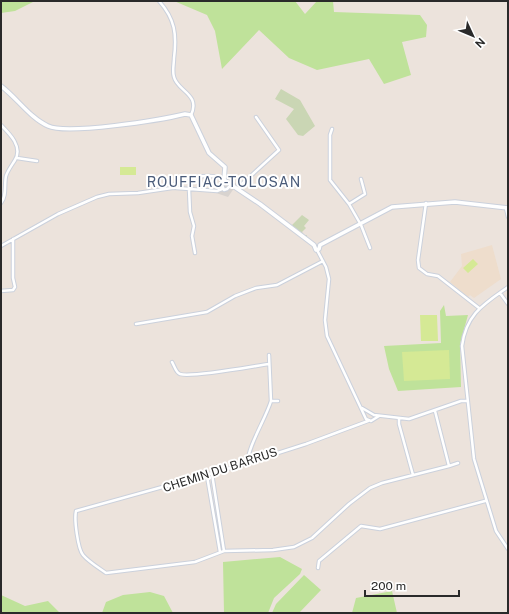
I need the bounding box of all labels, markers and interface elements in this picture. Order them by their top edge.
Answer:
north arrow [453,16,493,56]
text: N [473,36,487,50]
district label: ROUFFIAC-TOLOSAN [147,174,301,190]
street label: CHEMIN DU BARRUS [161,445,279,495]
scale bar [365,572,459,598]
text: 200 m [371,579,406,593]

